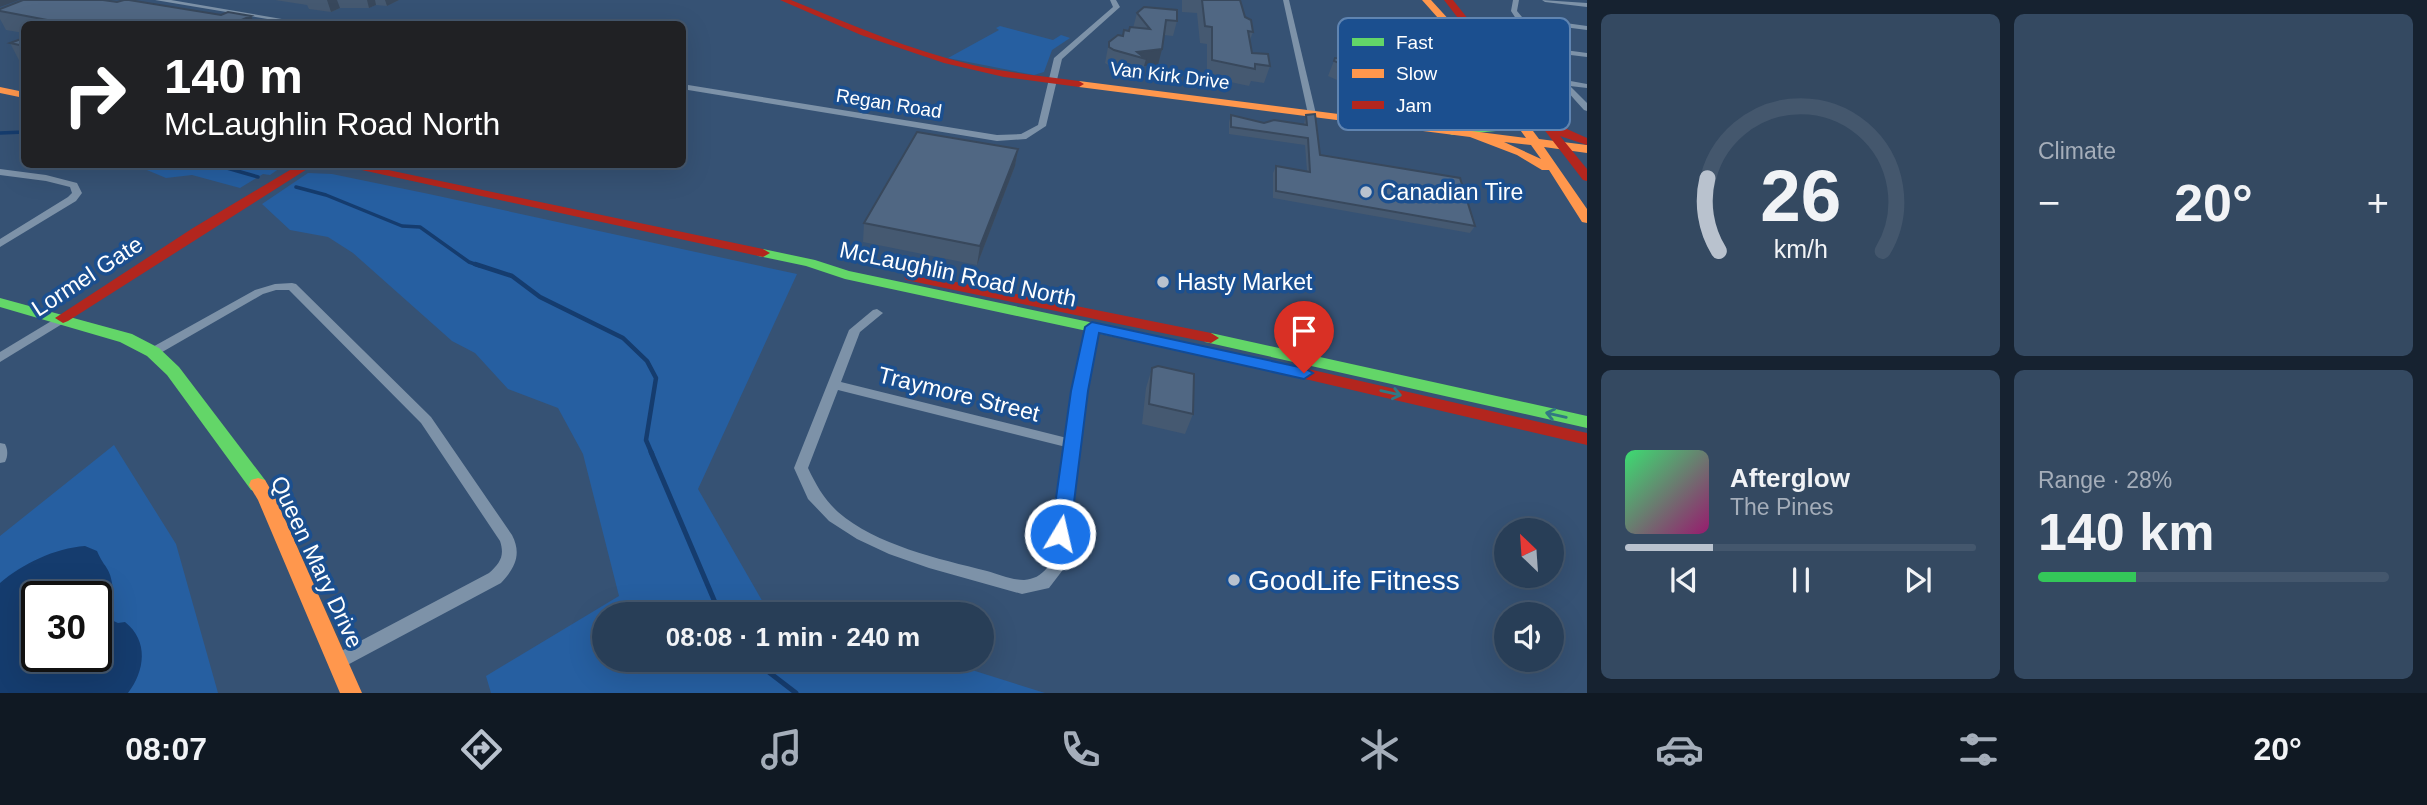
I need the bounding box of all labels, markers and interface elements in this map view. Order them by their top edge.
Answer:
legend [1338,18,1570,130]
text: Fast [1396,32,1434,53]
icon: right [49,49,140,140]
text: 140 m [164,49,303,103]
street label: Van Kirk Drive [1109,58,1231,93]
text: Slow [1396,63,1437,84]
street label: Regan Road [835,85,943,122]
text: Jam [1396,95,1432,116]
text: McLaughlin Road North [164,106,500,142]
text: Climate [2038,138,2116,164]
text: 26 [1760,155,1841,236]
text: 20° [2174,174,2253,232]
place label: Canadian Tire [1380,179,1523,205]
text: − [2038,182,2060,224]
text: + [2367,182,2389,224]
marker: Canadian Tire [1358,184,1374,200]
street label: Lormel Gate [27,231,147,321]
text: km/h [1773,235,1828,263]
street label: McLaughlin Road North [837,236,1079,312]
place label: Hasty Market [1177,269,1313,295]
marker: Hasty Market [1155,274,1171,290]
pin [1274,301,1334,373]
icon: arrive [1285,312,1323,350]
street label: Traymore Street [876,361,1043,427]
one-way arrow [1379,387,1402,401]
one-way arrow [1545,408,1568,422]
text: Afterglow [1730,463,1850,493]
text: Range · 28% [2038,467,2172,493]
street label: Queen Mary Drive [266,472,368,652]
text: The Pines [1730,494,1834,520]
position arrow [1023,497,1097,571]
text: 140 km [2038,503,2214,561]
north arrow [1494,518,1564,588]
map controls [1494,518,1564,672]
icon: previous [1665,561,1703,599]
icon: pause [1782,561,1820,599]
icon: next [1899,561,1937,599]
place label: GoodLife Fitness [1248,565,1460,596]
marker: GoodLife Fitness [1226,572,1242,588]
speed limit sign: 30 [21,581,112,672]
button: sound [1494,602,1564,672]
text: 08:08 · 1 min · 240 m [666,622,920,652]
icon: directions [457,725,506,774]
icon: music [757,725,806,774]
icon: phone [1056,725,1105,774]
icon: climate [1355,725,1404,774]
icon: car [1655,725,1704,774]
icon: filters [1954,725,2003,774]
text: 08:07 [125,731,207,767]
text: 20° [2253,731,2302,767]

